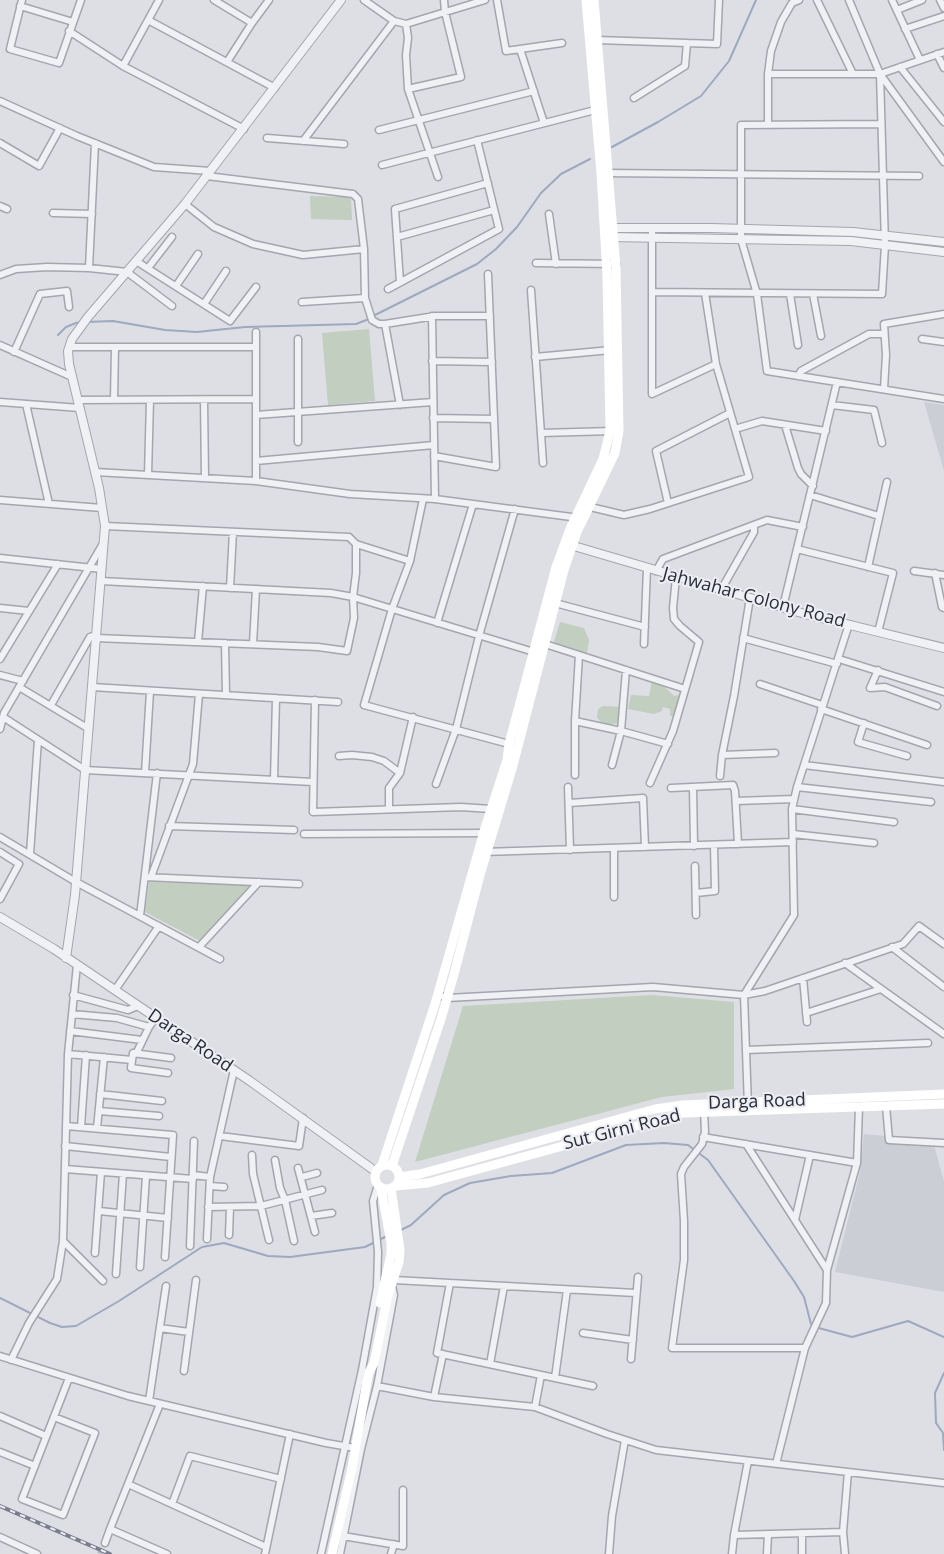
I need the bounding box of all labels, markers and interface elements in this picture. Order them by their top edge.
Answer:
street label: Jahwahar Colony Road [660,563,848,633]
street label: Darga Road [143,1005,237,1077]
street label: Darga Road [708,1089,806,1115]
street label: Sut Girni Road [561,1105,683,1155]

